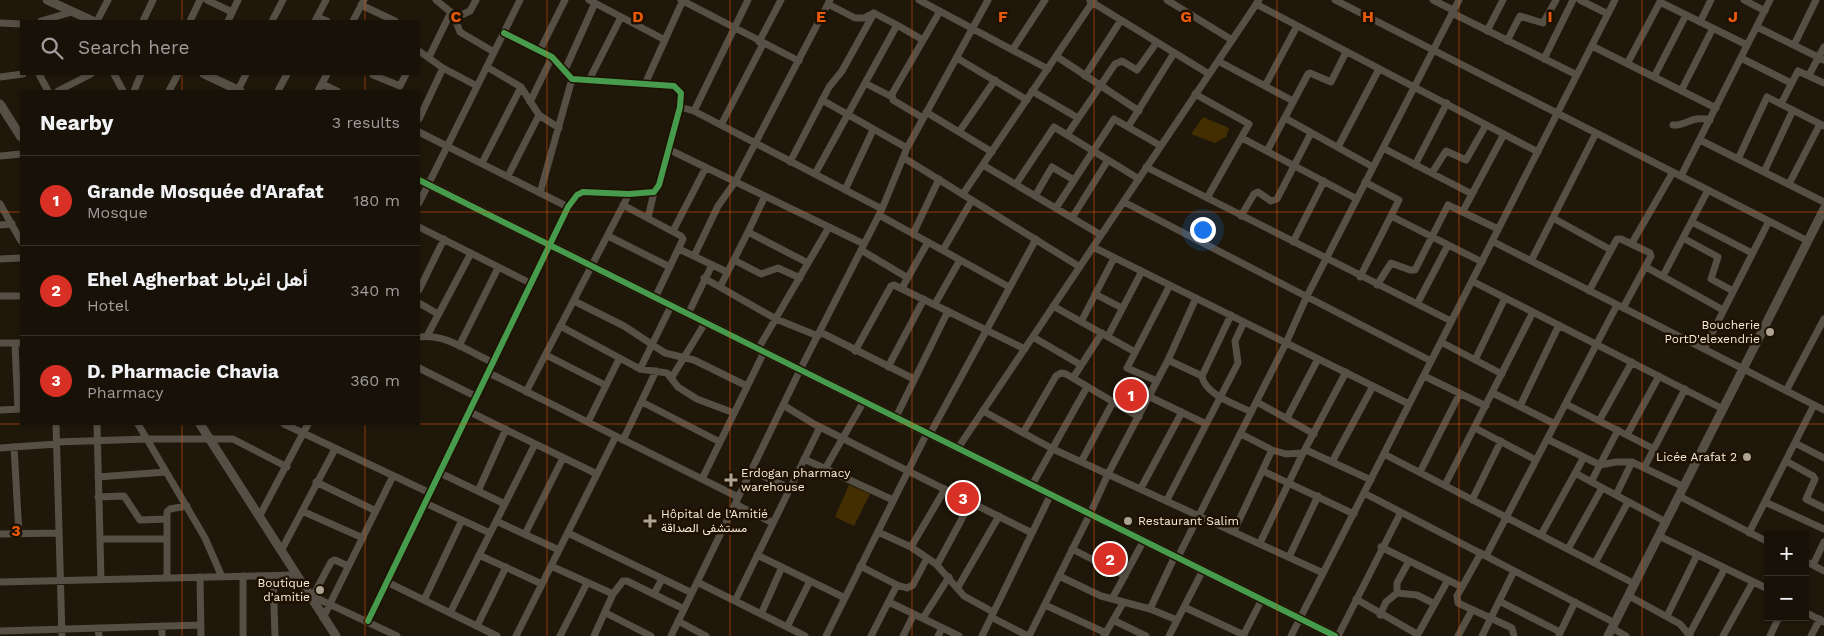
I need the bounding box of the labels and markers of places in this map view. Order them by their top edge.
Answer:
place label: Boucherie PortD'elexendrie [1664,318,1760,346]
marker: Boucherie PortD'elexendrie [1764,326,1776,338]
pin: 1 [1115,376,1147,414]
place label: Licée Arafat 2 [1656,450,1737,464]
marker: Licée Arafat 2 [1741,451,1753,463]
place label: Erdogan pharmacy warehouse [741,466,851,494]
marker: Erdogan pharmacy warehouse [725,474,737,486]
pin: 3 [947,479,979,517]
place label: Hôpital de l'Amitié مستشفى الصداقة [661,507,768,536]
marker: Hôpital de l'Amitié مستشفى الصداقة [643,514,657,528]
place label: Restaurant Salim [1138,514,1239,528]
marker: Restaurant Salim [1122,515,1134,527]
pin: 2 [1094,540,1126,578]
place label: Boutique d'amitie [257,576,310,604]
marker: Boutique d'amitie [314,584,326,596]

